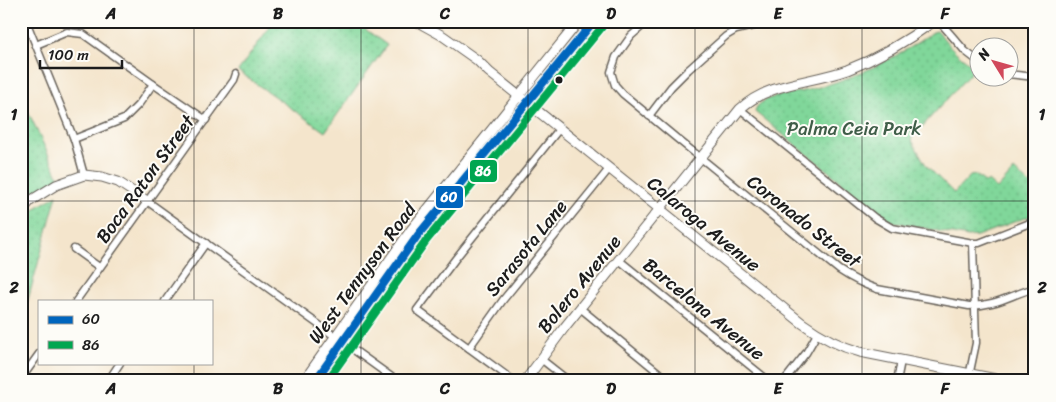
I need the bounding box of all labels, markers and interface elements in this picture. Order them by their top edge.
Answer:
text: A [105,0,116,28]
text: B [273,0,284,28]
text: C [439,0,451,28]
text: D [606,0,616,28]
text: E [774,0,784,28]
text: F [940,0,951,28]
scale bar [40,38,122,70]
north arrow [968,38,1018,88]
text: 100 m [48,42,89,68]
text: N [971,43,997,67]
unlabelled marker [554,75,564,85]
text: 1 [11,100,18,129]
text: 1 [1039,100,1046,129]
street label: Boca Raton Street [87,106,204,250]
park label: Palma Ceia Park [787,112,921,145]
line badge: 86 [469,159,498,183]
text: 86 [474,159,491,184]
street label: Coronado Street [739,166,870,277]
street label: Calaroga Avenue [640,167,769,281]
line badge: 60 [435,185,464,209]
text: 60 [440,185,458,210]
street label: Sarasota Lane [476,192,576,304]
street label: West Tennyson Road [299,195,425,351]
street label: Bolero Avenue [529,227,629,341]
street label: Barcelona Avenue [636,249,773,369]
text: 2 [8,273,19,302]
text: 2 [1036,273,1047,302]
legend [38,300,212,364]
text: 60 [82,306,100,332]
text: 86 [82,332,100,358]
text: A [105,374,116,402]
text: B [273,374,284,402]
text: C [439,374,451,402]
text: D [606,374,616,402]
text: E [774,374,784,402]
text: F [940,374,951,402]

